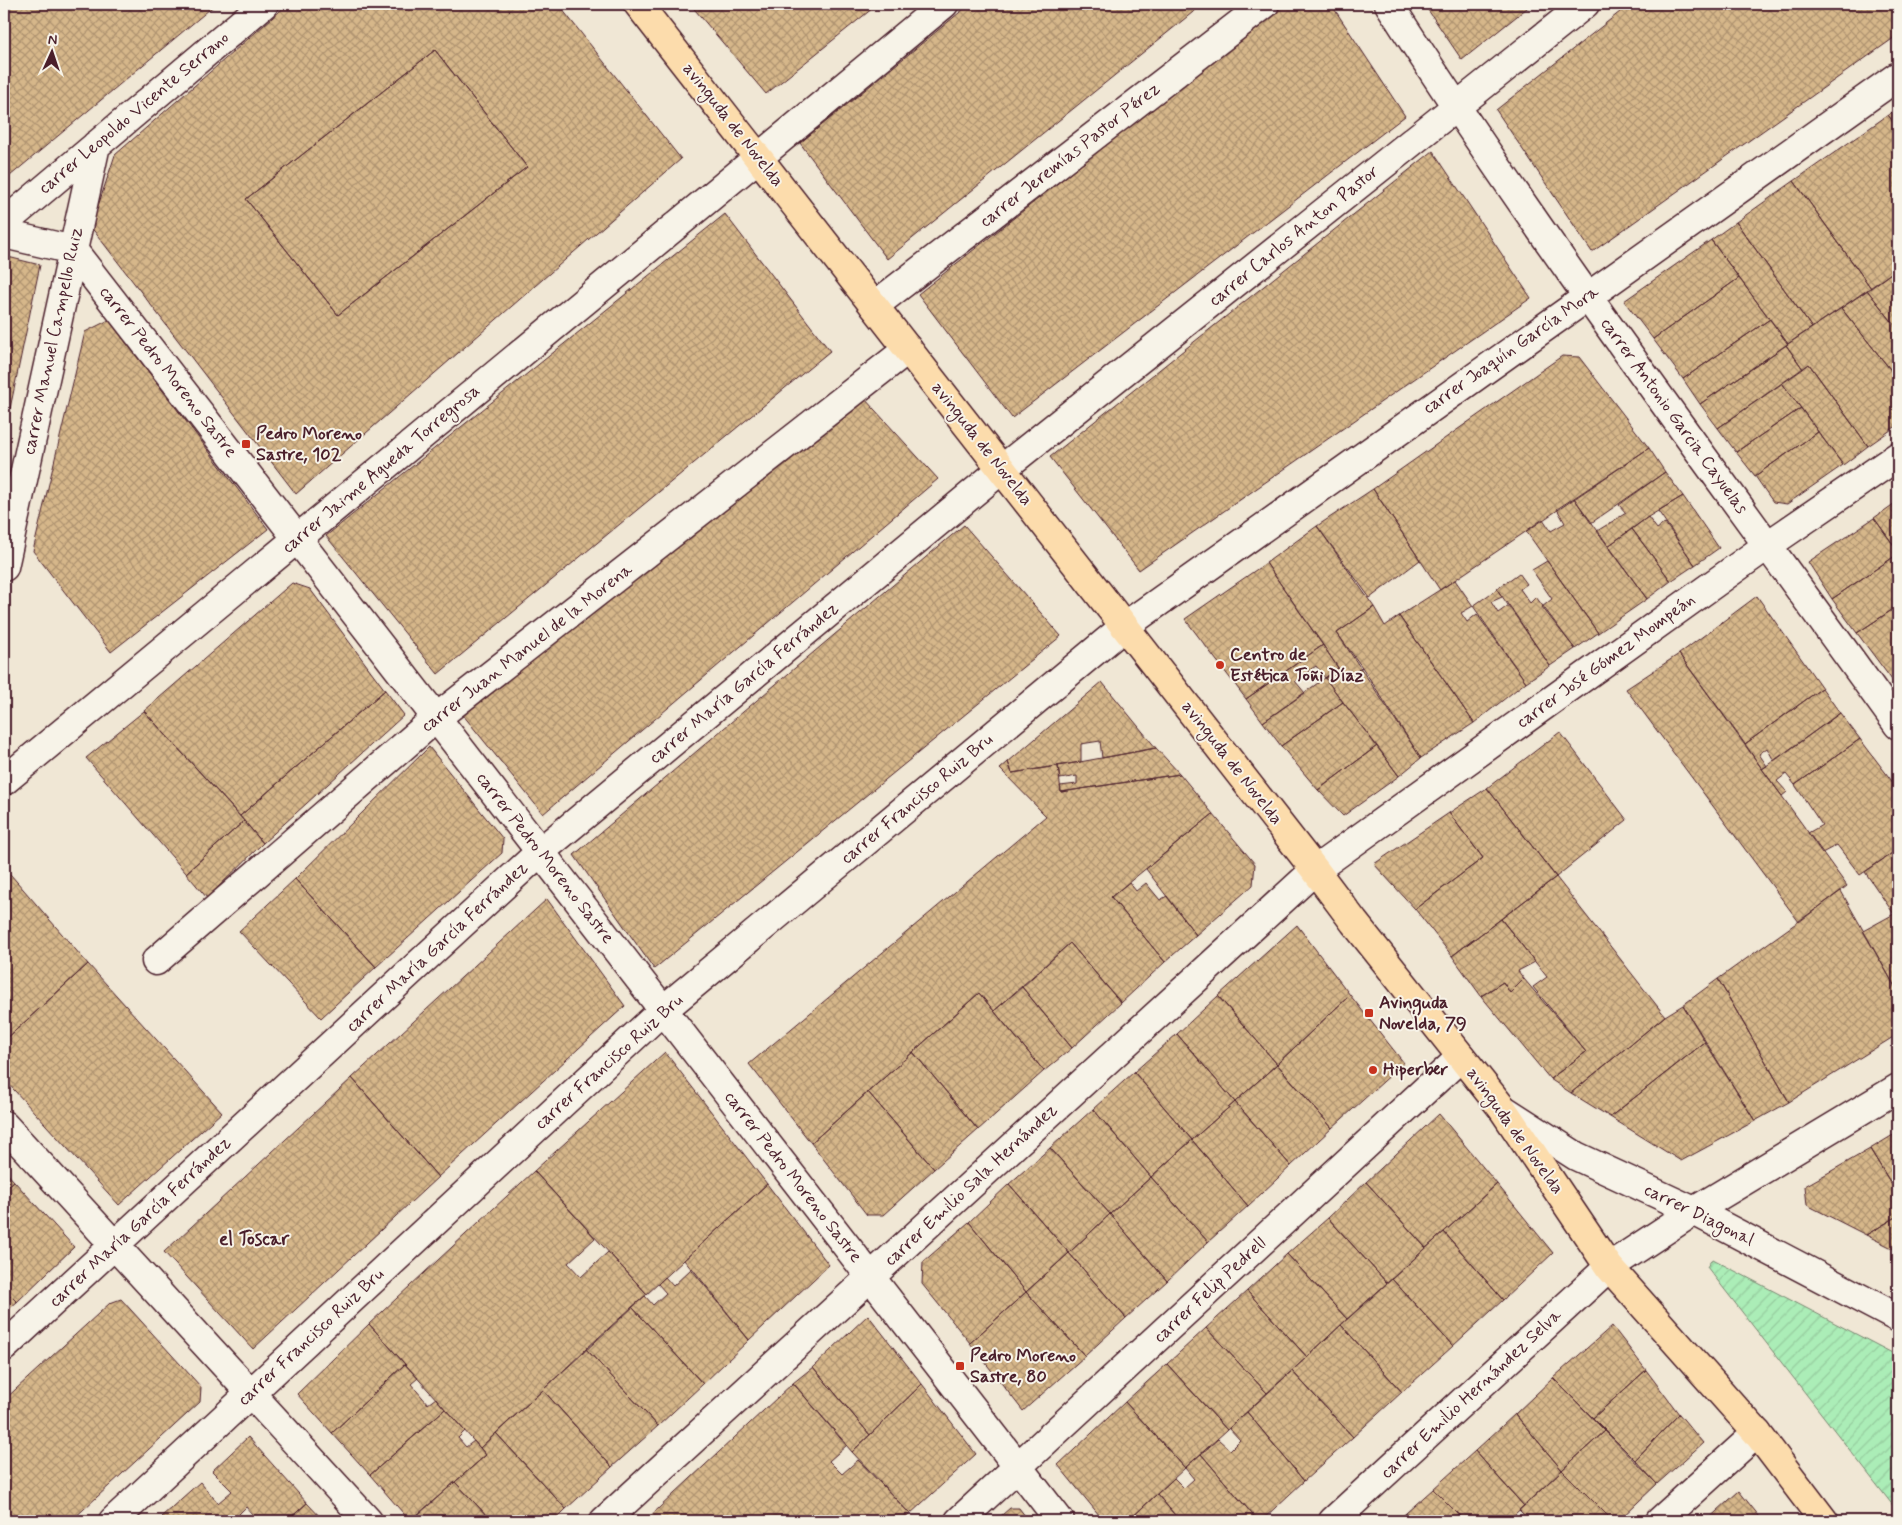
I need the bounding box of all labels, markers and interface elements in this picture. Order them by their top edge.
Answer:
street label: carrer Leopoldo Vicente Serrano [34,26,234,200]
north arrow [28,28,78,78]
text: N [47,31,58,49]
street label: avinguda de Novelda [676,58,789,193]
street label: carrer Jeremías Pastor Pérez [975,77,1166,233]
street label: carrer Carlos Anton Pastor [1204,160,1384,312]
street label: carrer Manuel Campello Ruiz [17,225,89,457]
street label: carrer Joaquín García Mora [1418,280,1604,420]
street label: carrer Pedro Moreno Sastre [93,281,243,463]
street label: carrer Antonio Garcia Cayuelas [1595,313,1753,519]
street label: avinguda de Novelda [925,377,1038,512]
street label: carrer Jaime Agueda Torregrosa [277,379,486,560]
place label: Pedro Moreno Sastre, 102 [256,422,362,467]
marker: Pedro Moreno Sastre, 102 [240,438,252,450]
street label: carrer Juan Manuel de la Morena [416,558,638,738]
street label: carrer José Gómez Mompeán [1512,588,1700,734]
street label: carrer María García Ferrández [644,596,844,770]
place label: Centro de Estética Toñi Díaz [1230,643,1364,688]
marker: Centro de Estética Toñi Díaz [1214,659,1226,671]
street label: avinguda de Novelda [1175,696,1288,831]
street label: carrer Francisco Ruiz Bru [836,728,998,870]
street label: carrer Pedro Moreno Sastre [470,767,620,949]
street label: carrer María García Ferrández [341,856,533,1038]
street label: carrer Francisco Ruiz Bru [530,989,688,1135]
place label: Avinguda Novelda, 79 [1379,991,1467,1036]
marker: Avinguda Novelda, 79 [1363,1007,1375,1019]
place label: Hiperber [1383,1058,1449,1082]
street label: avinguda de Novelda [1460,1063,1569,1200]
marker: Hiperber [1367,1064,1379,1076]
street label: carrer Pedro Moreno Sastre [718,1086,868,1268]
street label: carrer Emilio Sala Hernández [879,1098,1063,1272]
street label: carrer María García Ferrández [44,1131,236,1313]
street label: carrer Diagonal [1640,1178,1758,1253]
district label: el Toscar [219,1227,290,1252]
street label: carrer Felip Pedrell [1148,1231,1272,1349]
street label: carrer Francisco Ruiz Bru [233,1263,389,1411]
street label: carrer Emilio Hernández Selva [1375,1304,1567,1484]
place label: Pedro Moreno Sastre, 80 [970,1344,1076,1389]
marker: Pedro Moreno Sastre, 80 [954,1360,966,1372]

